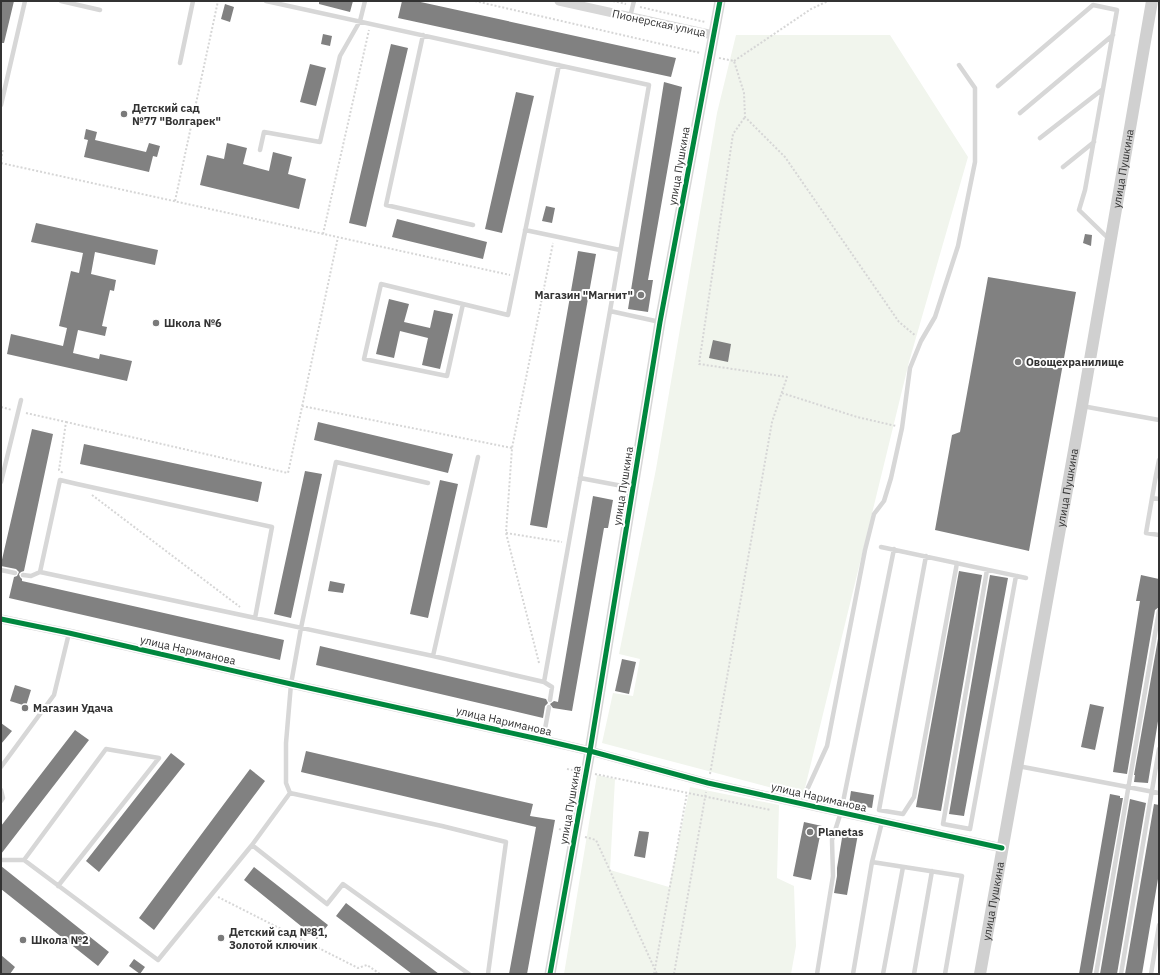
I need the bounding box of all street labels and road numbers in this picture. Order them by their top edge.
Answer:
street label: Пионерская улица [611,6,707,40]
street label: улица Пушкина [665,125,693,207]
street label: улица Пушкина [1109,128,1137,209]
street label: улица Пушкина [610,445,636,527]
street label: улица Пушкина [1053,447,1081,528]
street label: улица Нариманова [139,632,237,668]
street label: улица Нариманова [455,703,553,739]
street label: улица Пушкина [556,764,584,846]
street label: улица Нариманова [770,779,868,815]
street label: улица Пушкина [979,860,1007,942]

